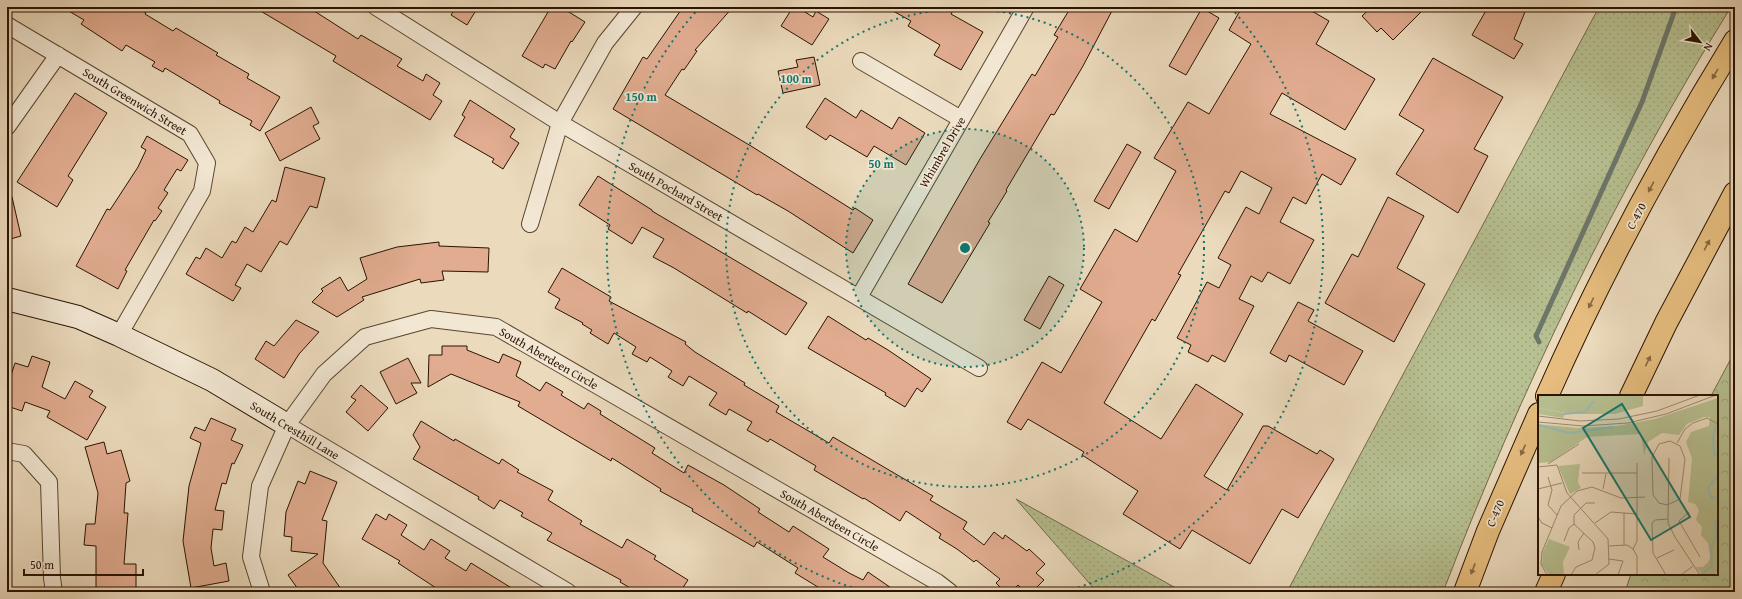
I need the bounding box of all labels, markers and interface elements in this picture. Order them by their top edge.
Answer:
north arrow [1680,22,1720,62]
text: N [1699,40,1717,55]
street label: South Greenwich Street [80,63,191,139]
one-way arrow [1711,68,1718,80]
text: 100 m [780,70,813,87]
text: 150 m [625,88,658,105]
street label: Whimbrel Drive [915,113,969,191]
text: 50 m [868,155,894,172]
street label: South Pochard Street [626,157,727,225]
one-way arrow [1648,182,1654,193]
street label: C-470 [1622,199,1650,232]
one-way arrow [1703,239,1710,251]
centre of rings [958,241,972,255]
one-way arrow [1588,297,1594,308]
street label: South Aberdeen Circle [496,323,602,394]
one-way arrow [1644,355,1651,367]
inset map [1538,395,1718,575]
street label: South Cresthill Lane [247,397,343,464]
one-way arrow [1520,444,1526,455]
street label: South Aberdeen Circle [777,485,883,556]
street label: C-470 [1482,497,1508,529]
scale bar [24,551,143,577]
text: 50 m [30,556,54,573]
one-way arrow [1470,564,1476,576]

